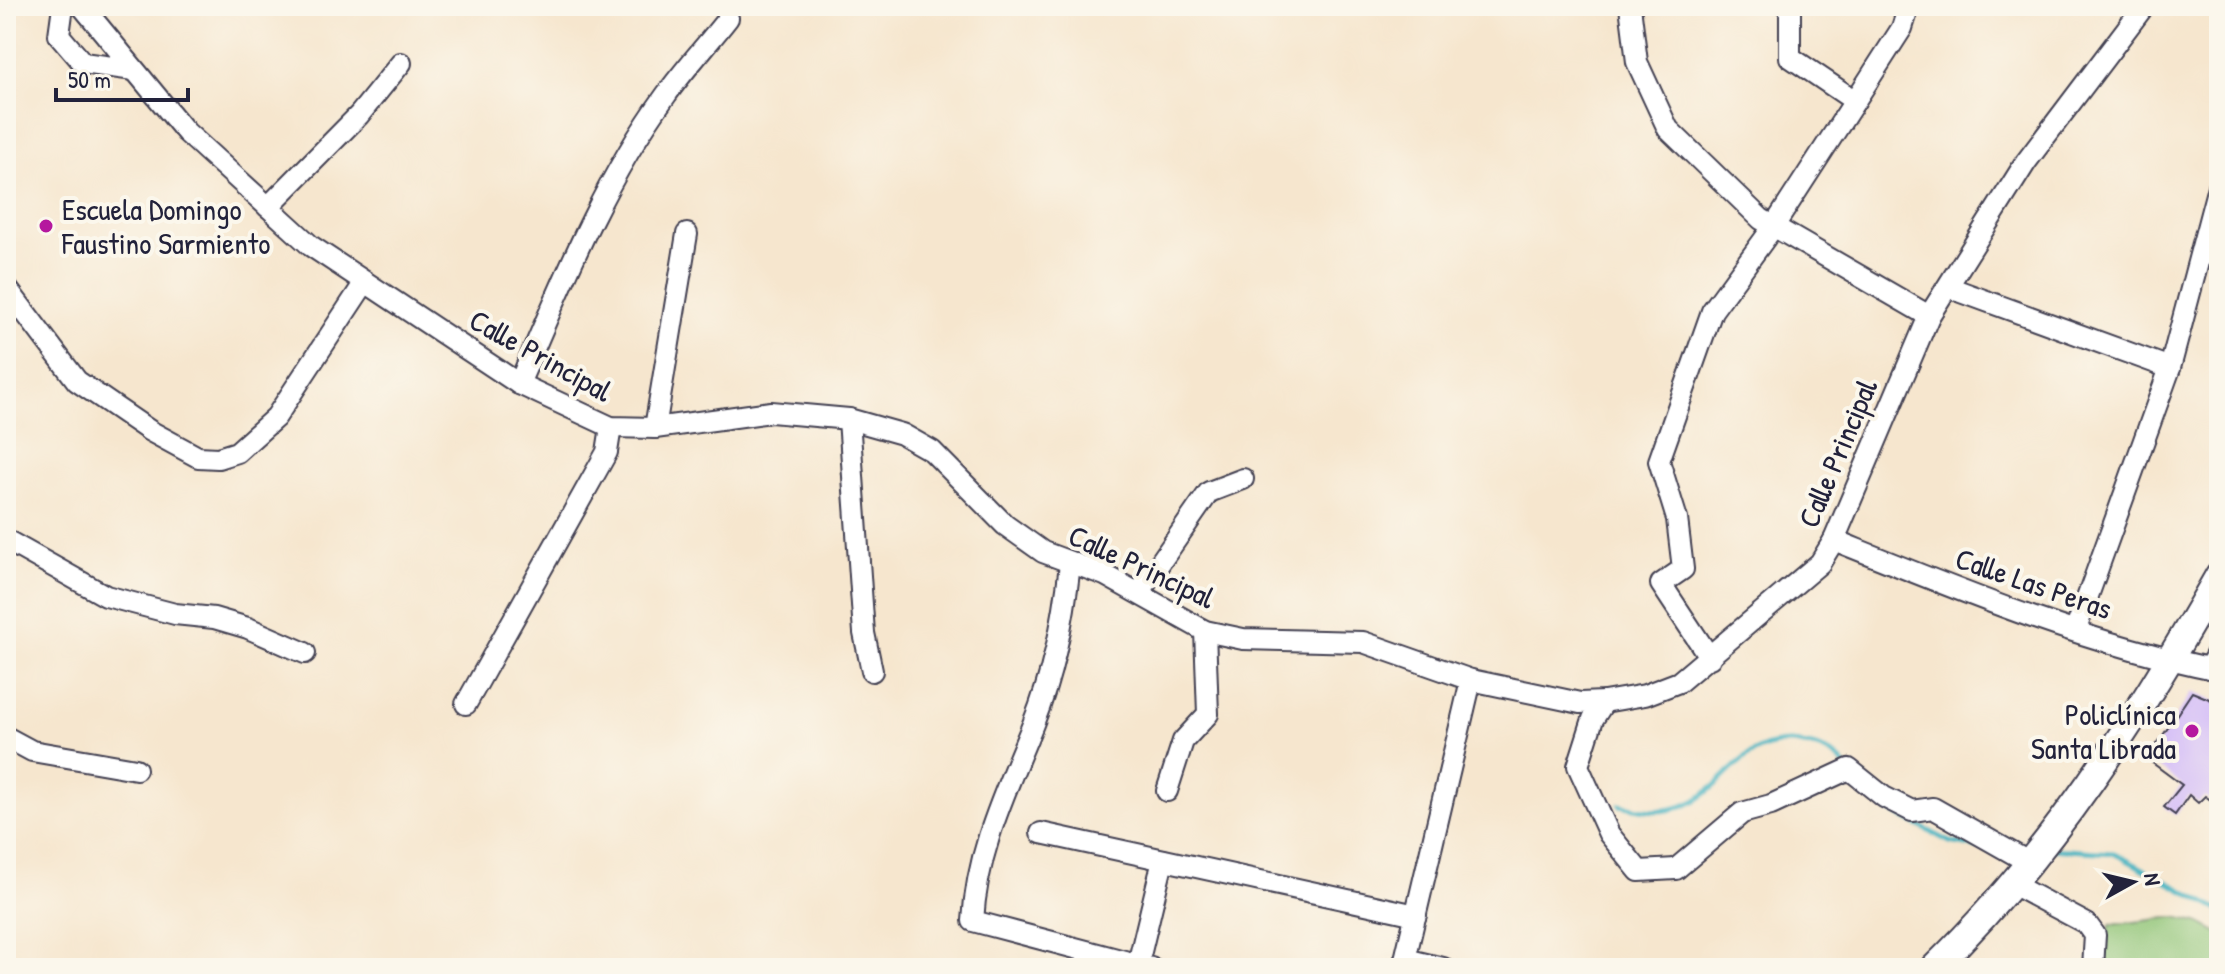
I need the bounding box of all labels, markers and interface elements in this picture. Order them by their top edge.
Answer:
scale bar [56,52,188,102]
text: 50 m [68,63,111,95]
place label: Escuela Domingo Faustino Sarmiento [61,189,270,263]
marker: Escuela Domingo Faustino Sarmiento [37,217,55,235]
street label: Calle Principal [463,299,619,411]
street label: Calle Principal [1788,373,1886,533]
street label: Calle Principal [1062,515,1222,617]
street label: Calle Las Peras [1951,538,2117,628]
place label: Policlínica Santa Librada [2031,694,2176,768]
marker: Policlínica Santa Librada [2183,722,2201,740]
north arrow [2093,842,2173,922]
text: N [2137,871,2169,887]

